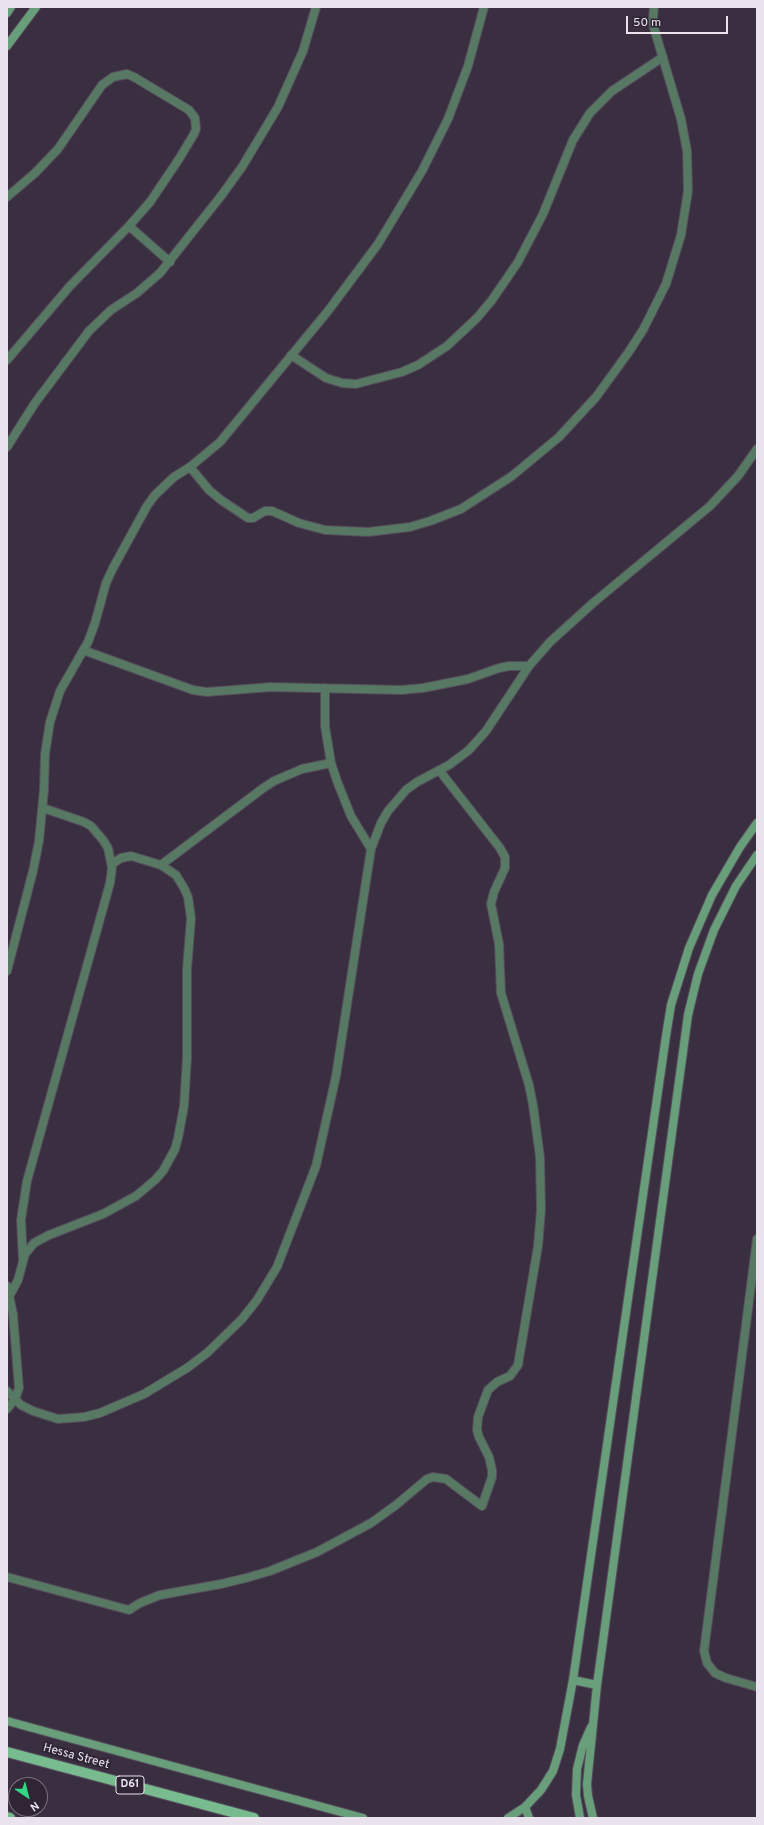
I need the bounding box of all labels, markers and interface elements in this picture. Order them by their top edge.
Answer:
scale bar [628,8,730,34]
text: 50 m [633,15,661,31]
street label: Hessa Street [41,1741,111,1773]
road number: D61 [116,1776,144,1794]
north arrow [8,1777,48,1817]
text: N [27,1798,42,1814]

